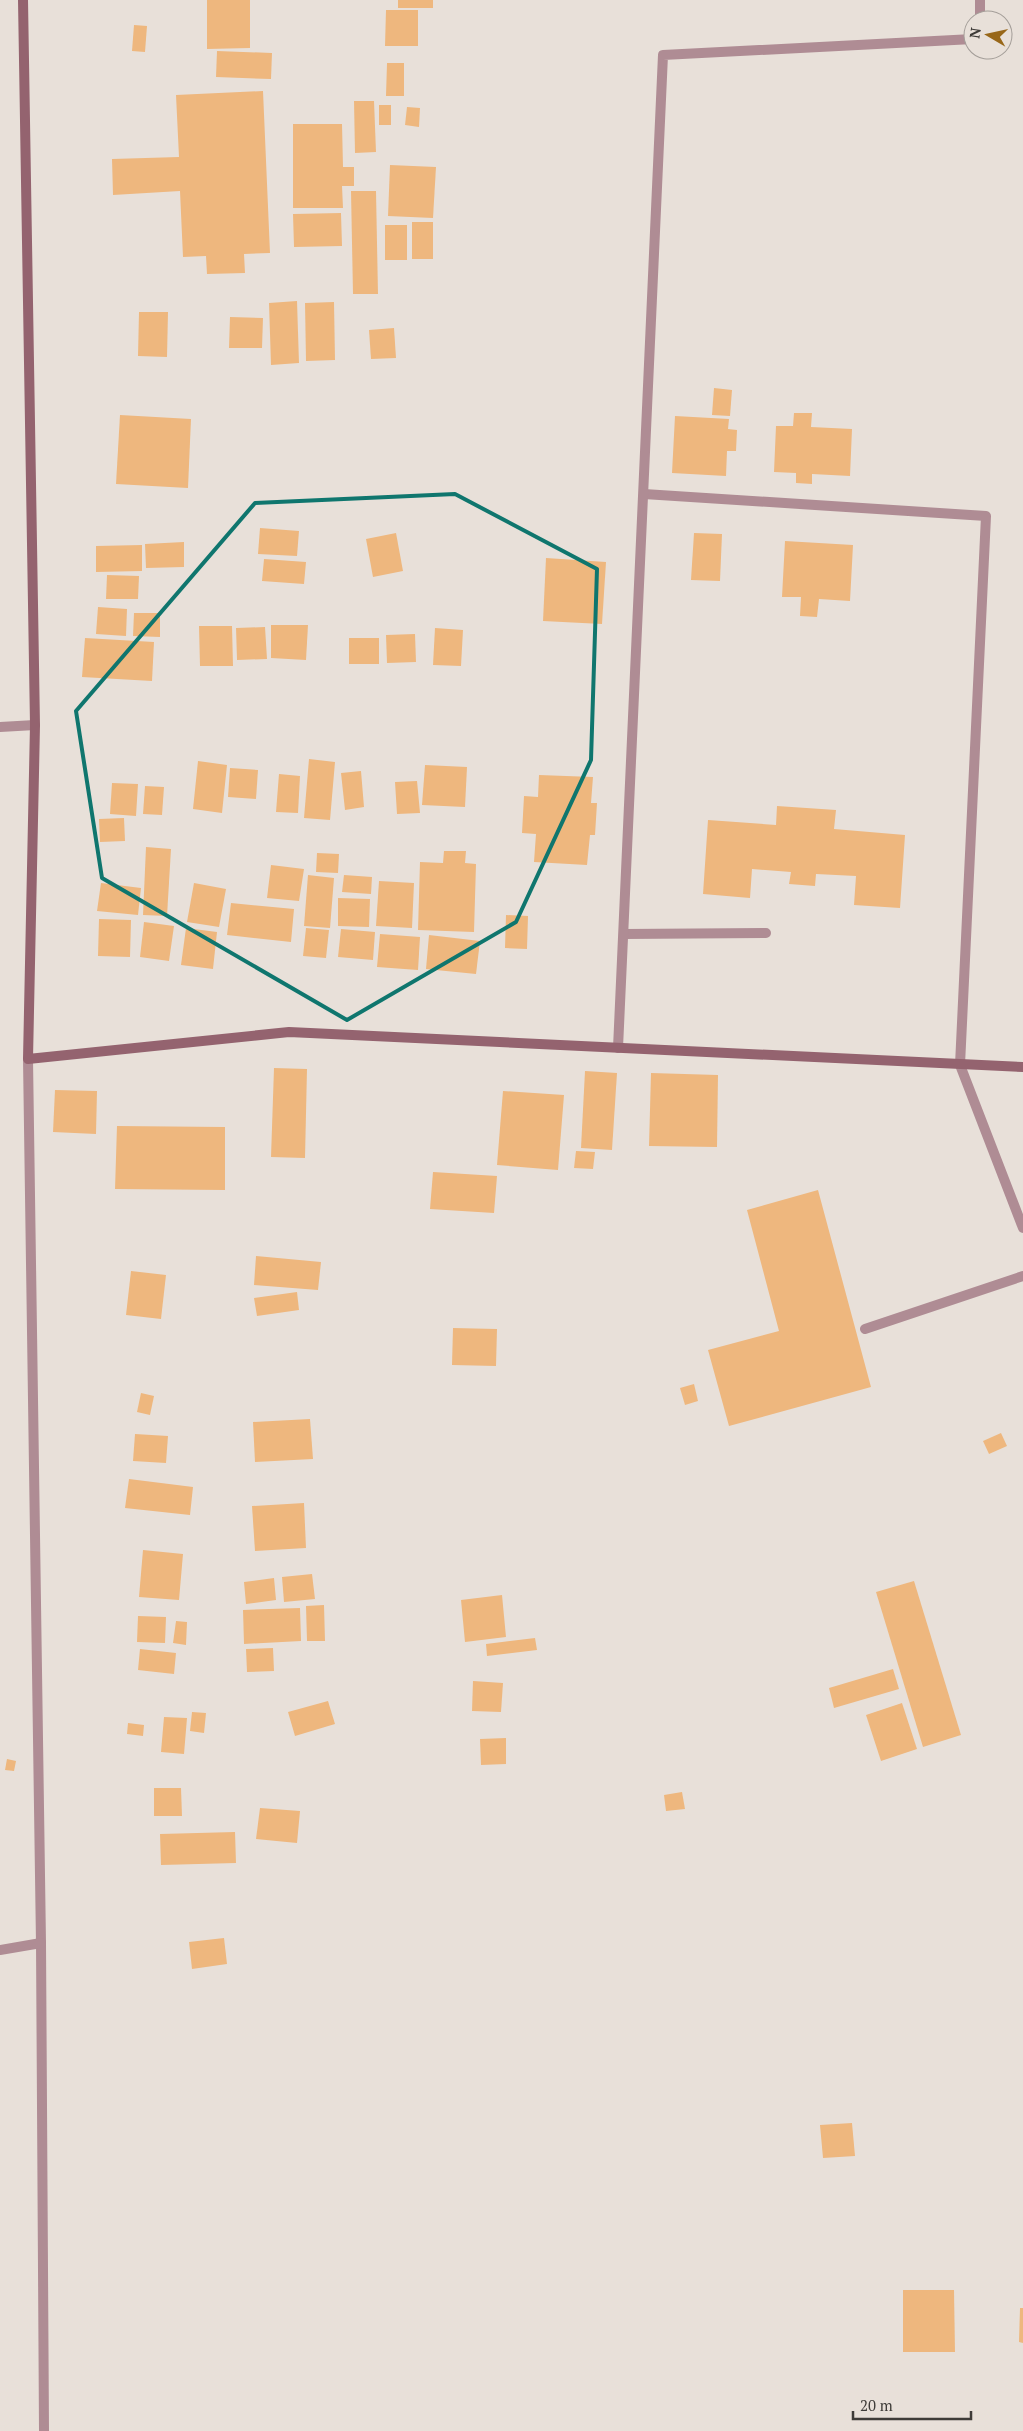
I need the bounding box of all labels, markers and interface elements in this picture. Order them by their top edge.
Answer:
north arrow [963,10,1013,60]
text: N [964,26,985,40]
scale bar [853,2388,970,2420]
text: 20 m [860,2395,893,2415]

